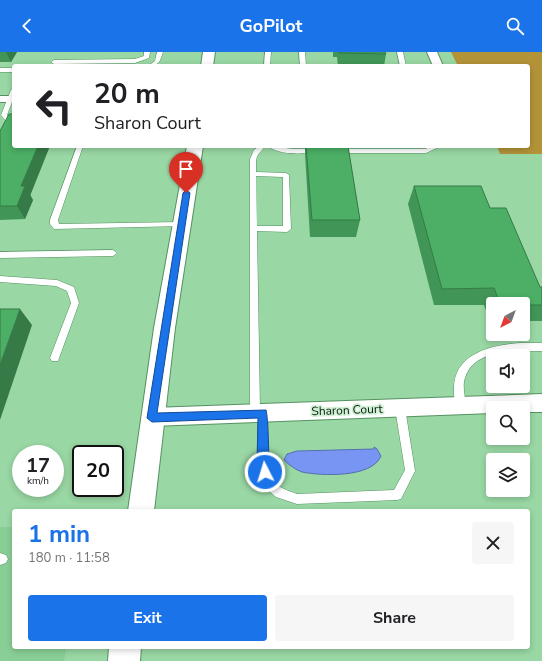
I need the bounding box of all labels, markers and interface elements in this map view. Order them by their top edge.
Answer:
text: GoPilot [240,14,302,38]
icon: back [16,15,38,37]
icon: search [504,15,526,37]
text: 20 m [94,75,160,113]
icon: left [28,80,80,132]
text: Sharon Court [94,111,201,135]
pin [169,152,203,193]
icon: arrive [175,158,197,180]
north arrow [486,297,530,341]
map controls [486,297,530,497]
button: sound [486,349,530,393]
street label: Sharon Court [311,401,384,419]
button: search [486,401,530,445]
speed limit sign: 20 [72,445,124,497]
position arrow [244,451,286,493]
text: 17 [26,452,50,479]
button: layers [486,453,530,497]
text: km/h [27,474,49,488]
text: 1 min [28,518,90,550]
button: close [472,522,514,564]
text: 180 m · 11:58 [28,549,110,567]
button: Exit [28,595,267,641]
button: Share [275,595,514,641]

